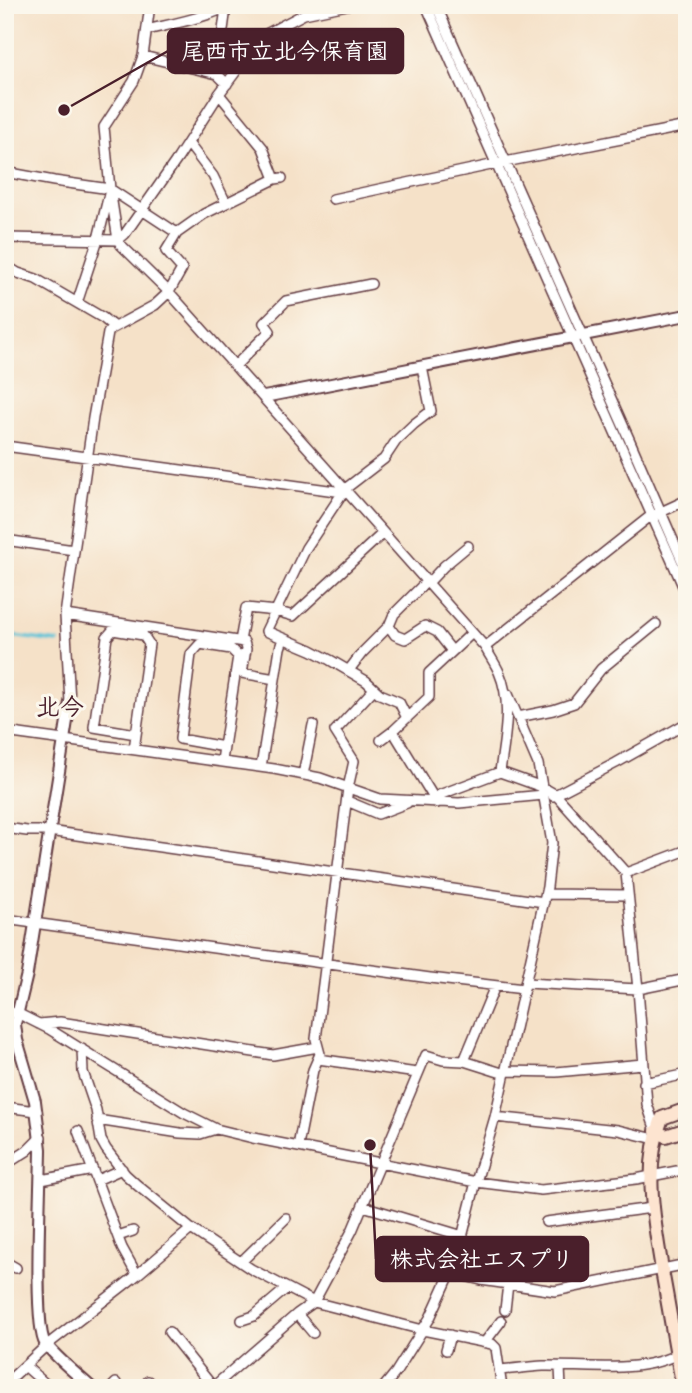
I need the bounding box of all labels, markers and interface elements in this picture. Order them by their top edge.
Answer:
callout: 尾西市立北今保育園 [168,29,403,73]
text: 尾西市立北今保育園 [182,40,389,68]
district label: 北今 [36,694,84,725]
callout: 株式会社エスプリ [376,1237,588,1281]
text: 株式会社エスプリ [390,1247,574,1276]

